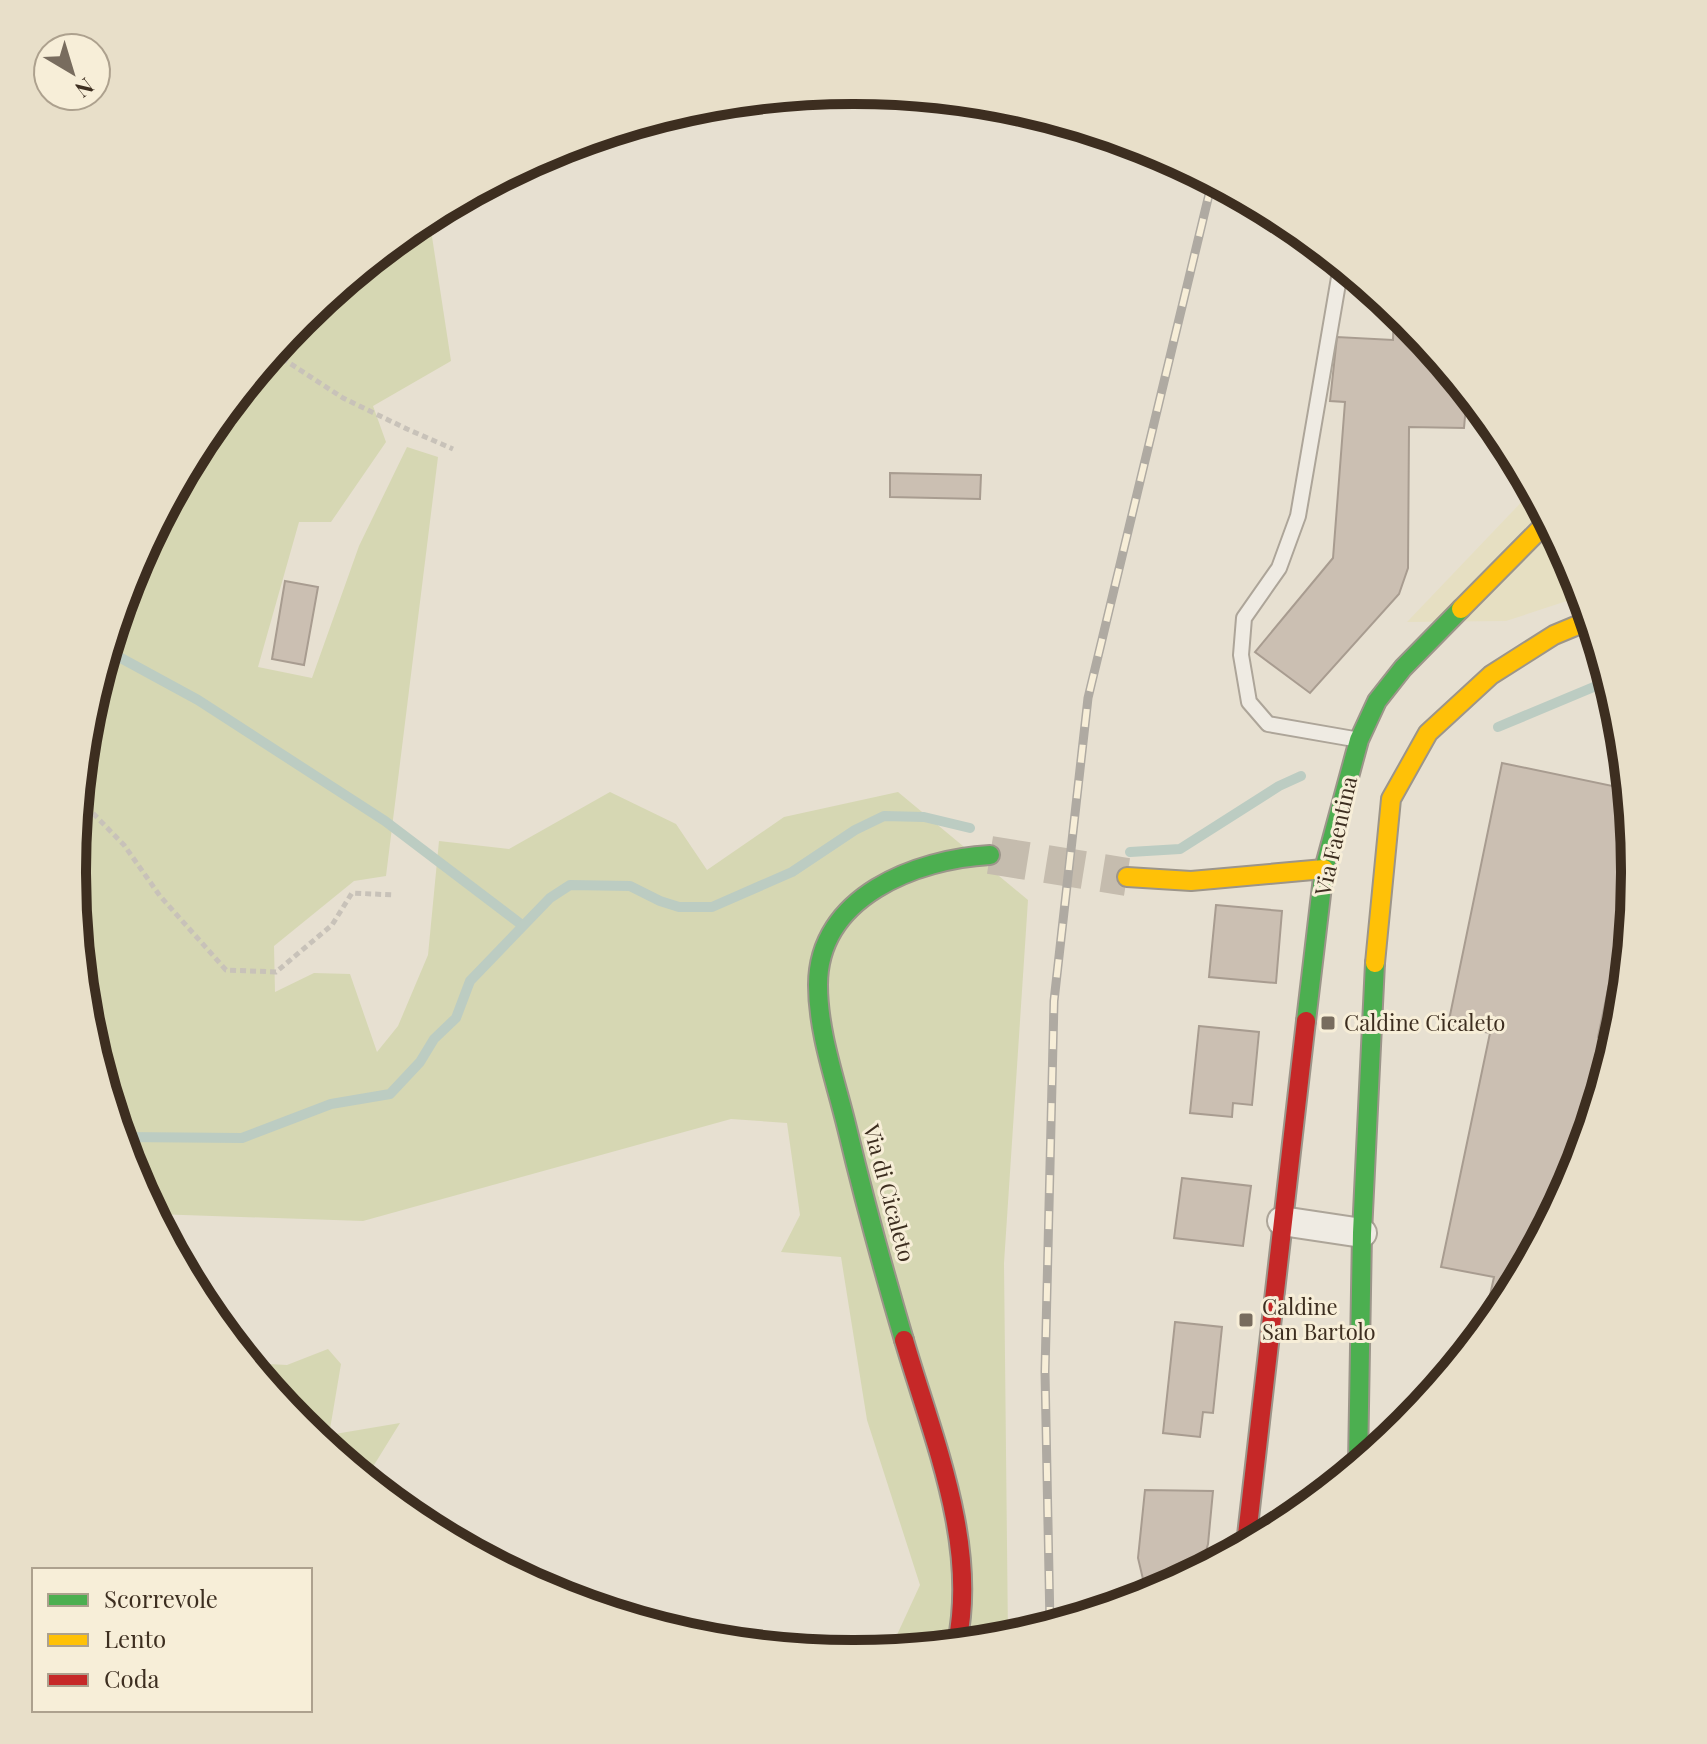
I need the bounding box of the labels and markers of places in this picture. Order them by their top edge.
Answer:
place label: Caldine Cicaleto [1344,1007,1505,1037]
marker: Caldine Cicaleto [1319,1014,1337,1032]
place label: Caldine San Bartolo [1262,1291,1376,1346]
marker: Caldine San Bartolo [1237,1311,1255,1329]

